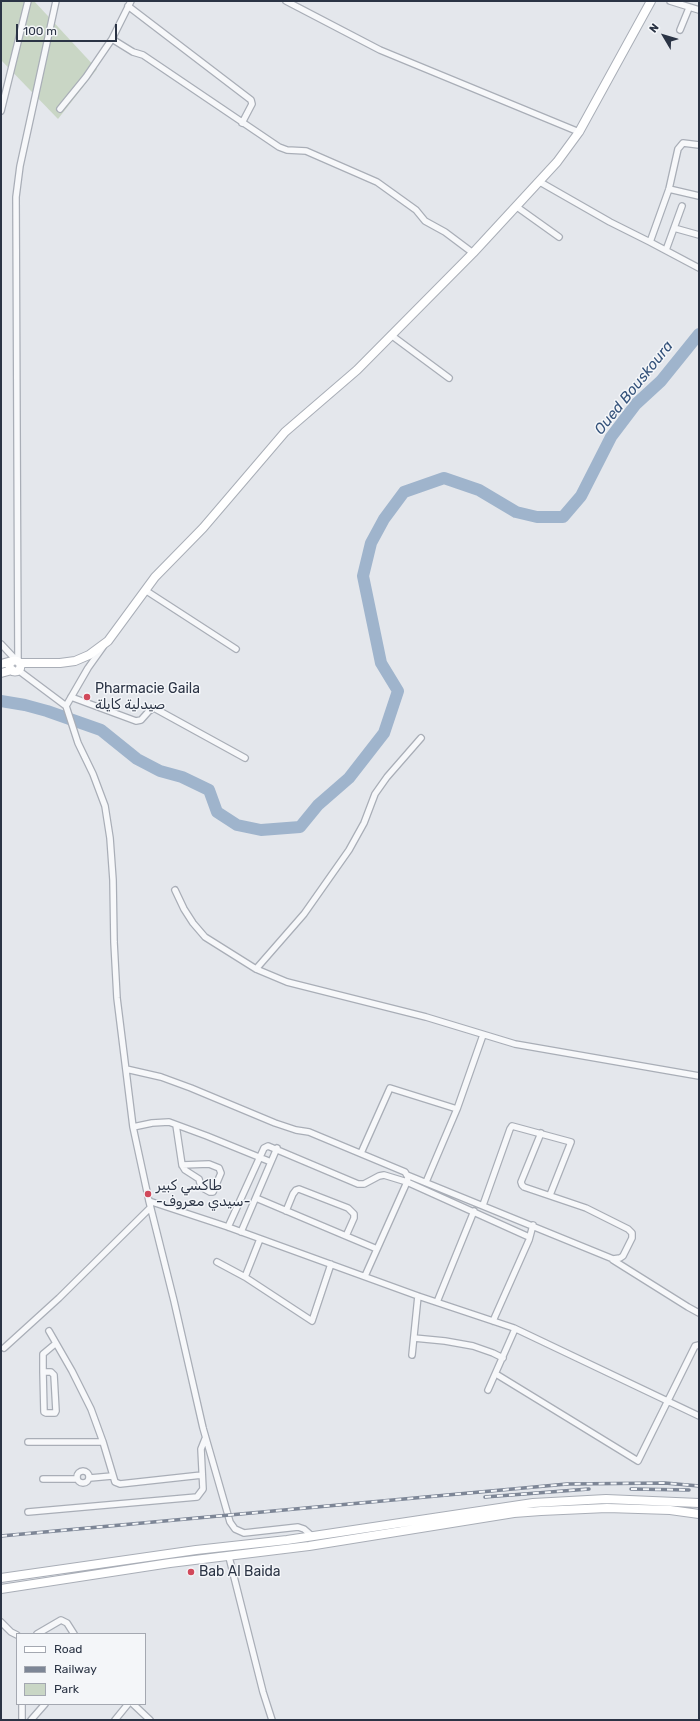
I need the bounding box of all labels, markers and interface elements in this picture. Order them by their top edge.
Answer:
scale bar [18,16,119,42]
north arrow [644,16,684,56]
text: N [647,21,662,35]
text: 100 m [23,24,57,38]
water label: Oued Bouskoura [591,338,677,438]
place label: Pharmacie Gaila صيدلية كايلة [95,681,200,714]
marker: Pharmacie Gaila صيدلية كايلة [82,692,92,702]
place label: طاكسي كبير -سيدي معروف- [156,1178,250,1210]
marker: طاكسي كبير -سيدي معروف- [143,1189,153,1199]
place label: Bab Al Baida [199,1564,281,1580]
marker: Bab Al Baida [186,1567,196,1577]
legend [16,1633,146,1705]
text: Road [54,1642,82,1656]
text: Railway [54,1662,97,1676]
text: Park [54,1682,79,1696]

